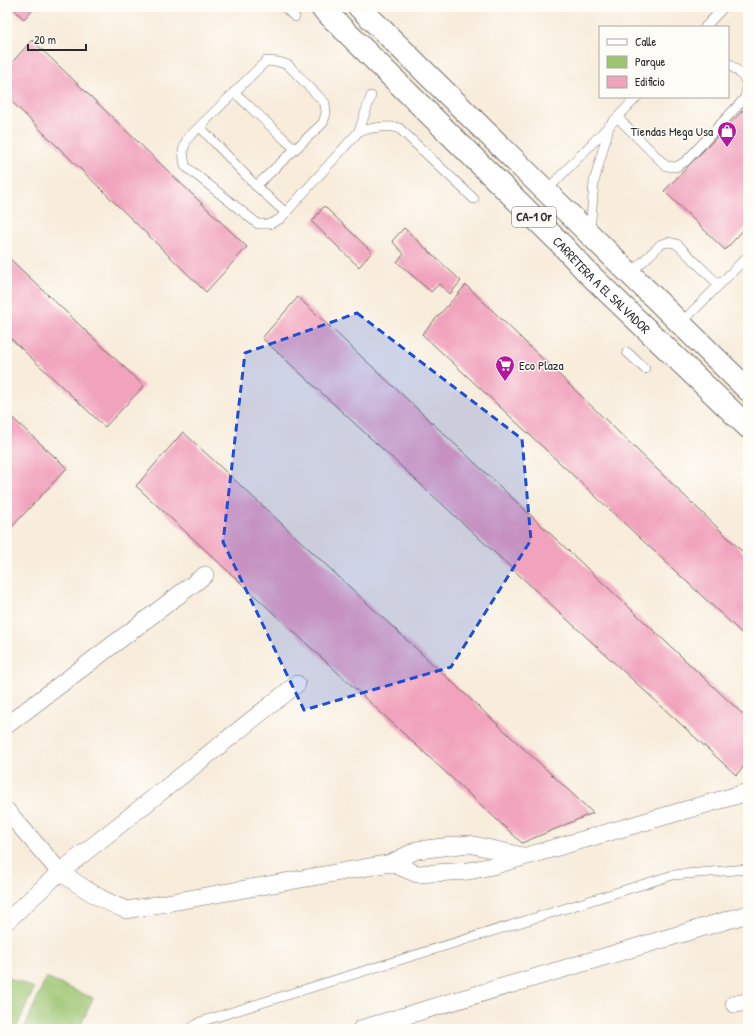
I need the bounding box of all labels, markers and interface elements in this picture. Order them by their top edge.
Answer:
scale bar [28,26,86,52]
legend [599,26,729,98]
text: 20 m [34,31,56,48]
text: Calle [635,33,656,50]
text: Parque [635,53,665,70]
text: Edificio [635,73,665,90]
shop icon: Tiendas Mega Usa [716,120,738,148]
place label: Tiendas Mega Usa [631,122,713,140]
road number: CA-1 Or [512,207,556,227]
street label: CARRETERA A EL SALVADOR [549,232,655,338]
supermarket icon: Eco Plaza [494,354,516,382]
place label: Eco Plaza [519,356,564,374]

